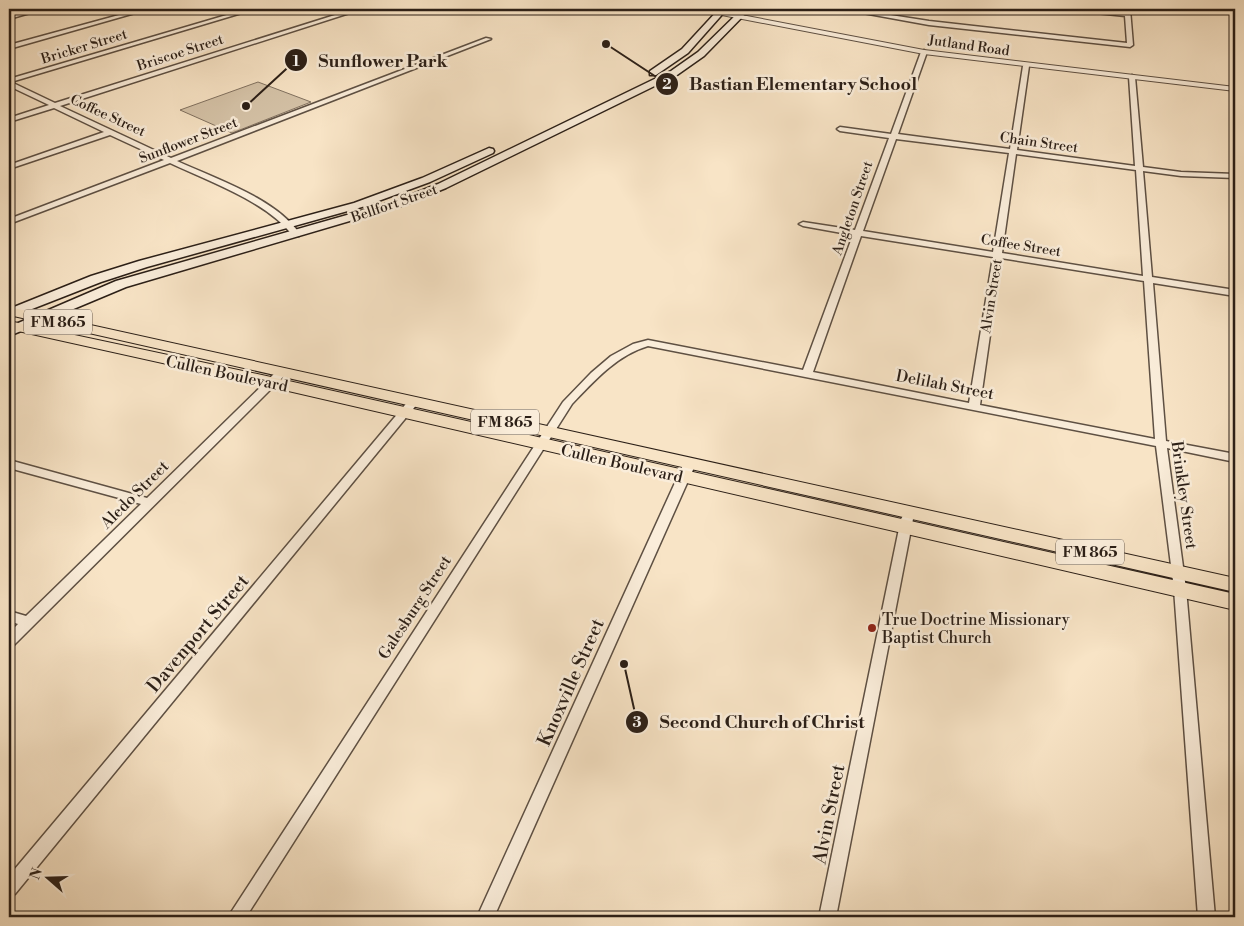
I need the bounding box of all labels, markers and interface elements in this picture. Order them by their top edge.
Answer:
street label: Bricker Street [38,25,130,69]
street label: Briscoe Street [134,30,226,76]
street label: Jutland Road [926,31,1011,61]
callout: Sunflower Park [283,44,458,77]
text: Sunflower Park [318,50,449,73]
text: 1 [292,52,300,71]
callout: Bastian Elementary School [654,67,927,100]
text: Bastian Elementary School [689,73,917,96]
text: 2 [662,75,672,94]
street label: Coffee Street [67,91,148,141]
street label: Sunflower Street [137,114,240,168]
street label: Chain Street [999,129,1079,157]
street label: Angleton Street [828,159,877,259]
street label: Bellfort Street [348,181,440,227]
street label: Coffee Street [979,231,1062,261]
street label: Alvin Street [977,258,1007,335]
road number: FM 865 [24,310,92,334]
street label: Cullen Boulevard [164,351,290,397]
street label: Delilah Street [894,366,996,404]
road number: FM 865 [471,410,539,434]
street label: Brinkley Street [1166,439,1202,551]
street label: Cullen Boulevard [559,440,685,488]
street label: Aledo Street [96,456,173,534]
road number: FM 865 [1056,540,1124,564]
street label: Galesburg Street [374,552,456,663]
street label: Davenport Street [141,569,254,698]
place label: True Doctrine Missionary Baptist Church [881,610,1070,648]
street label: Knoxville Street [532,615,610,750]
marker: True Doctrine Missionary Baptist Church [866,622,878,634]
callout: Second Church of Christ [625,705,875,738]
text: Second Church of Christ [659,711,865,734]
text: 3 [632,713,642,732]
street label: Alvin Street [807,762,850,867]
north arrow [22,854,72,904]
text: N [26,866,47,882]

